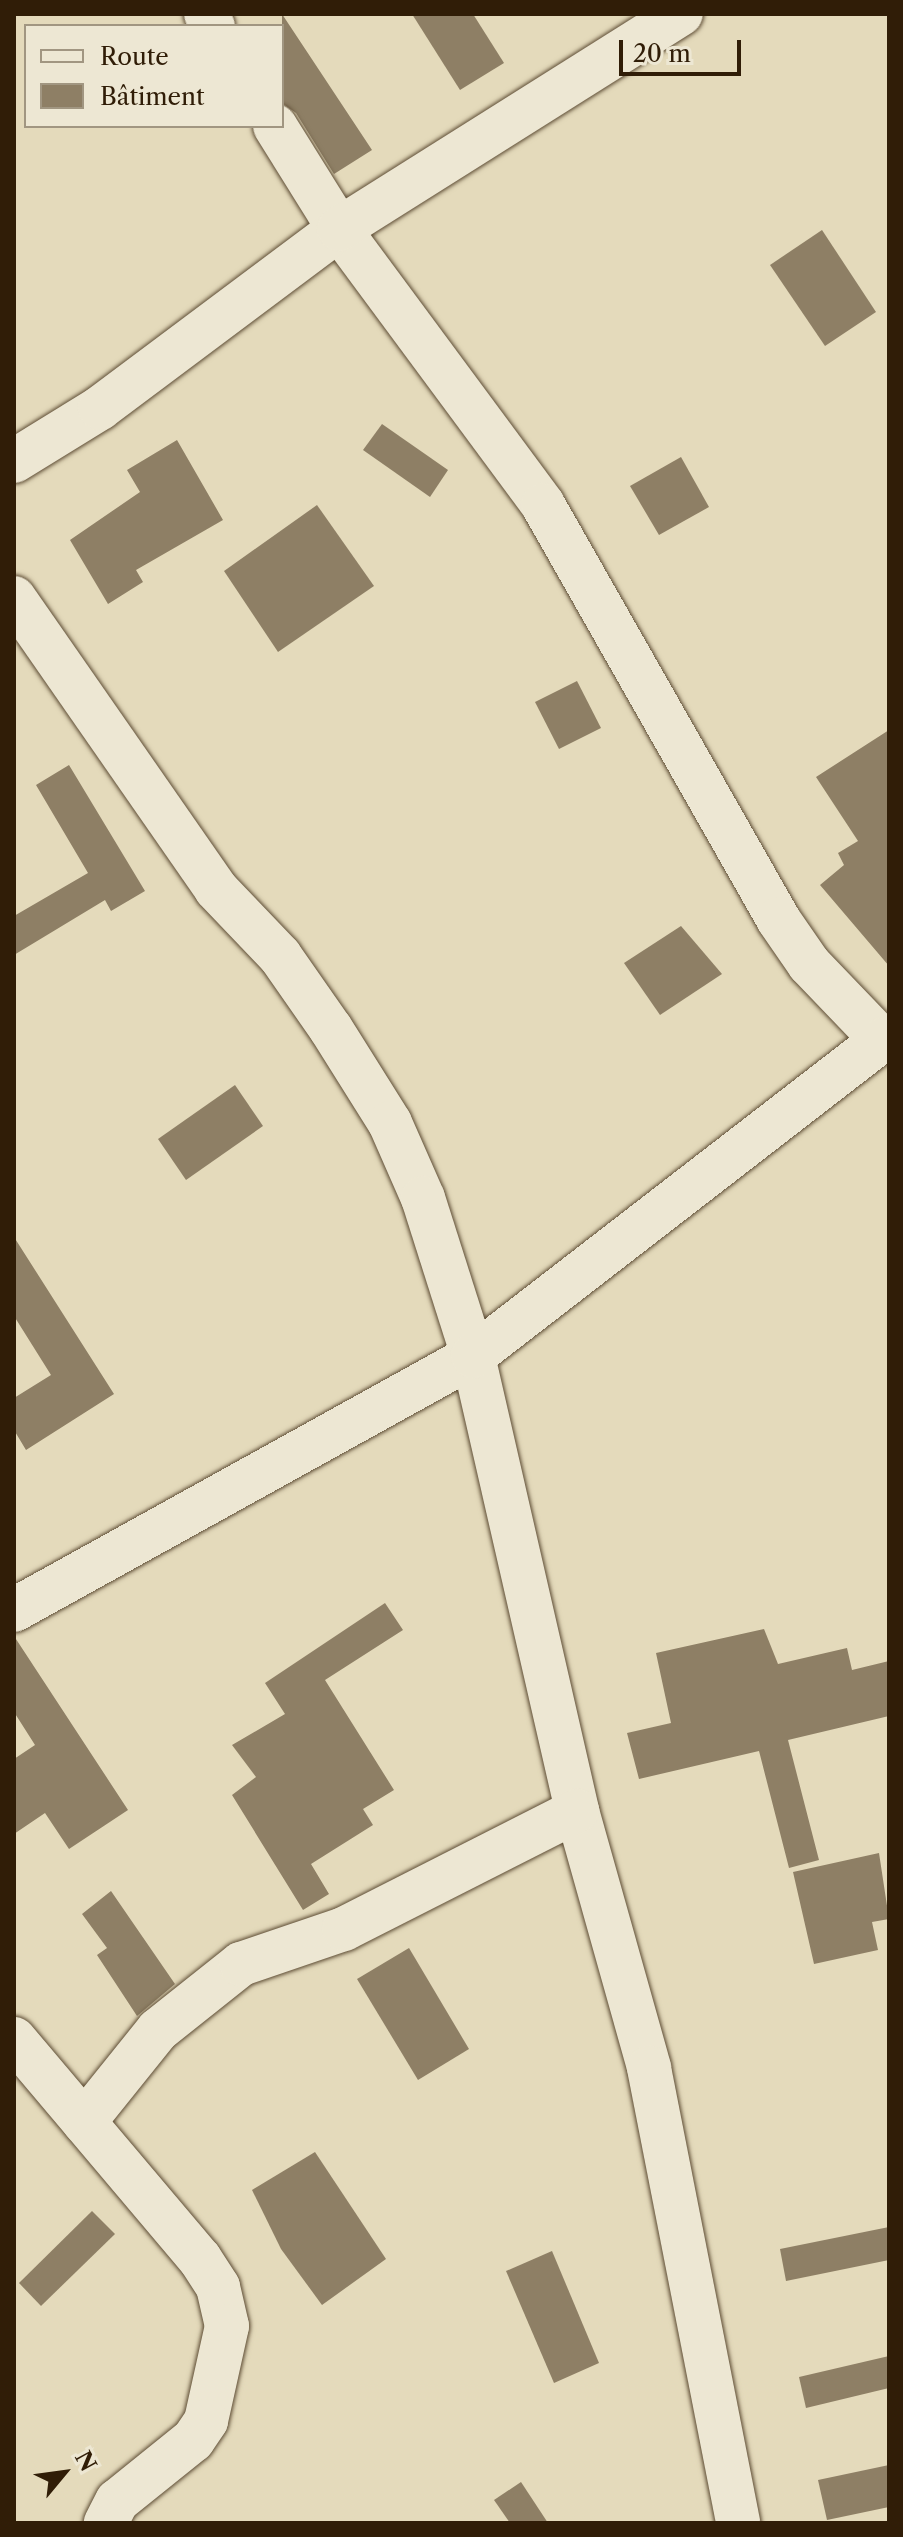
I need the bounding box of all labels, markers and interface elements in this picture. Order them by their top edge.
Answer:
legend [24,24,284,128]
scale bar [623,24,745,74]
text: 20 m [633,39,691,68]
text: Route [100,42,169,71]
text: Bâtiment [100,82,205,111]
north arrow [24,2433,104,2513]
text: N [69,2446,102,2476]

